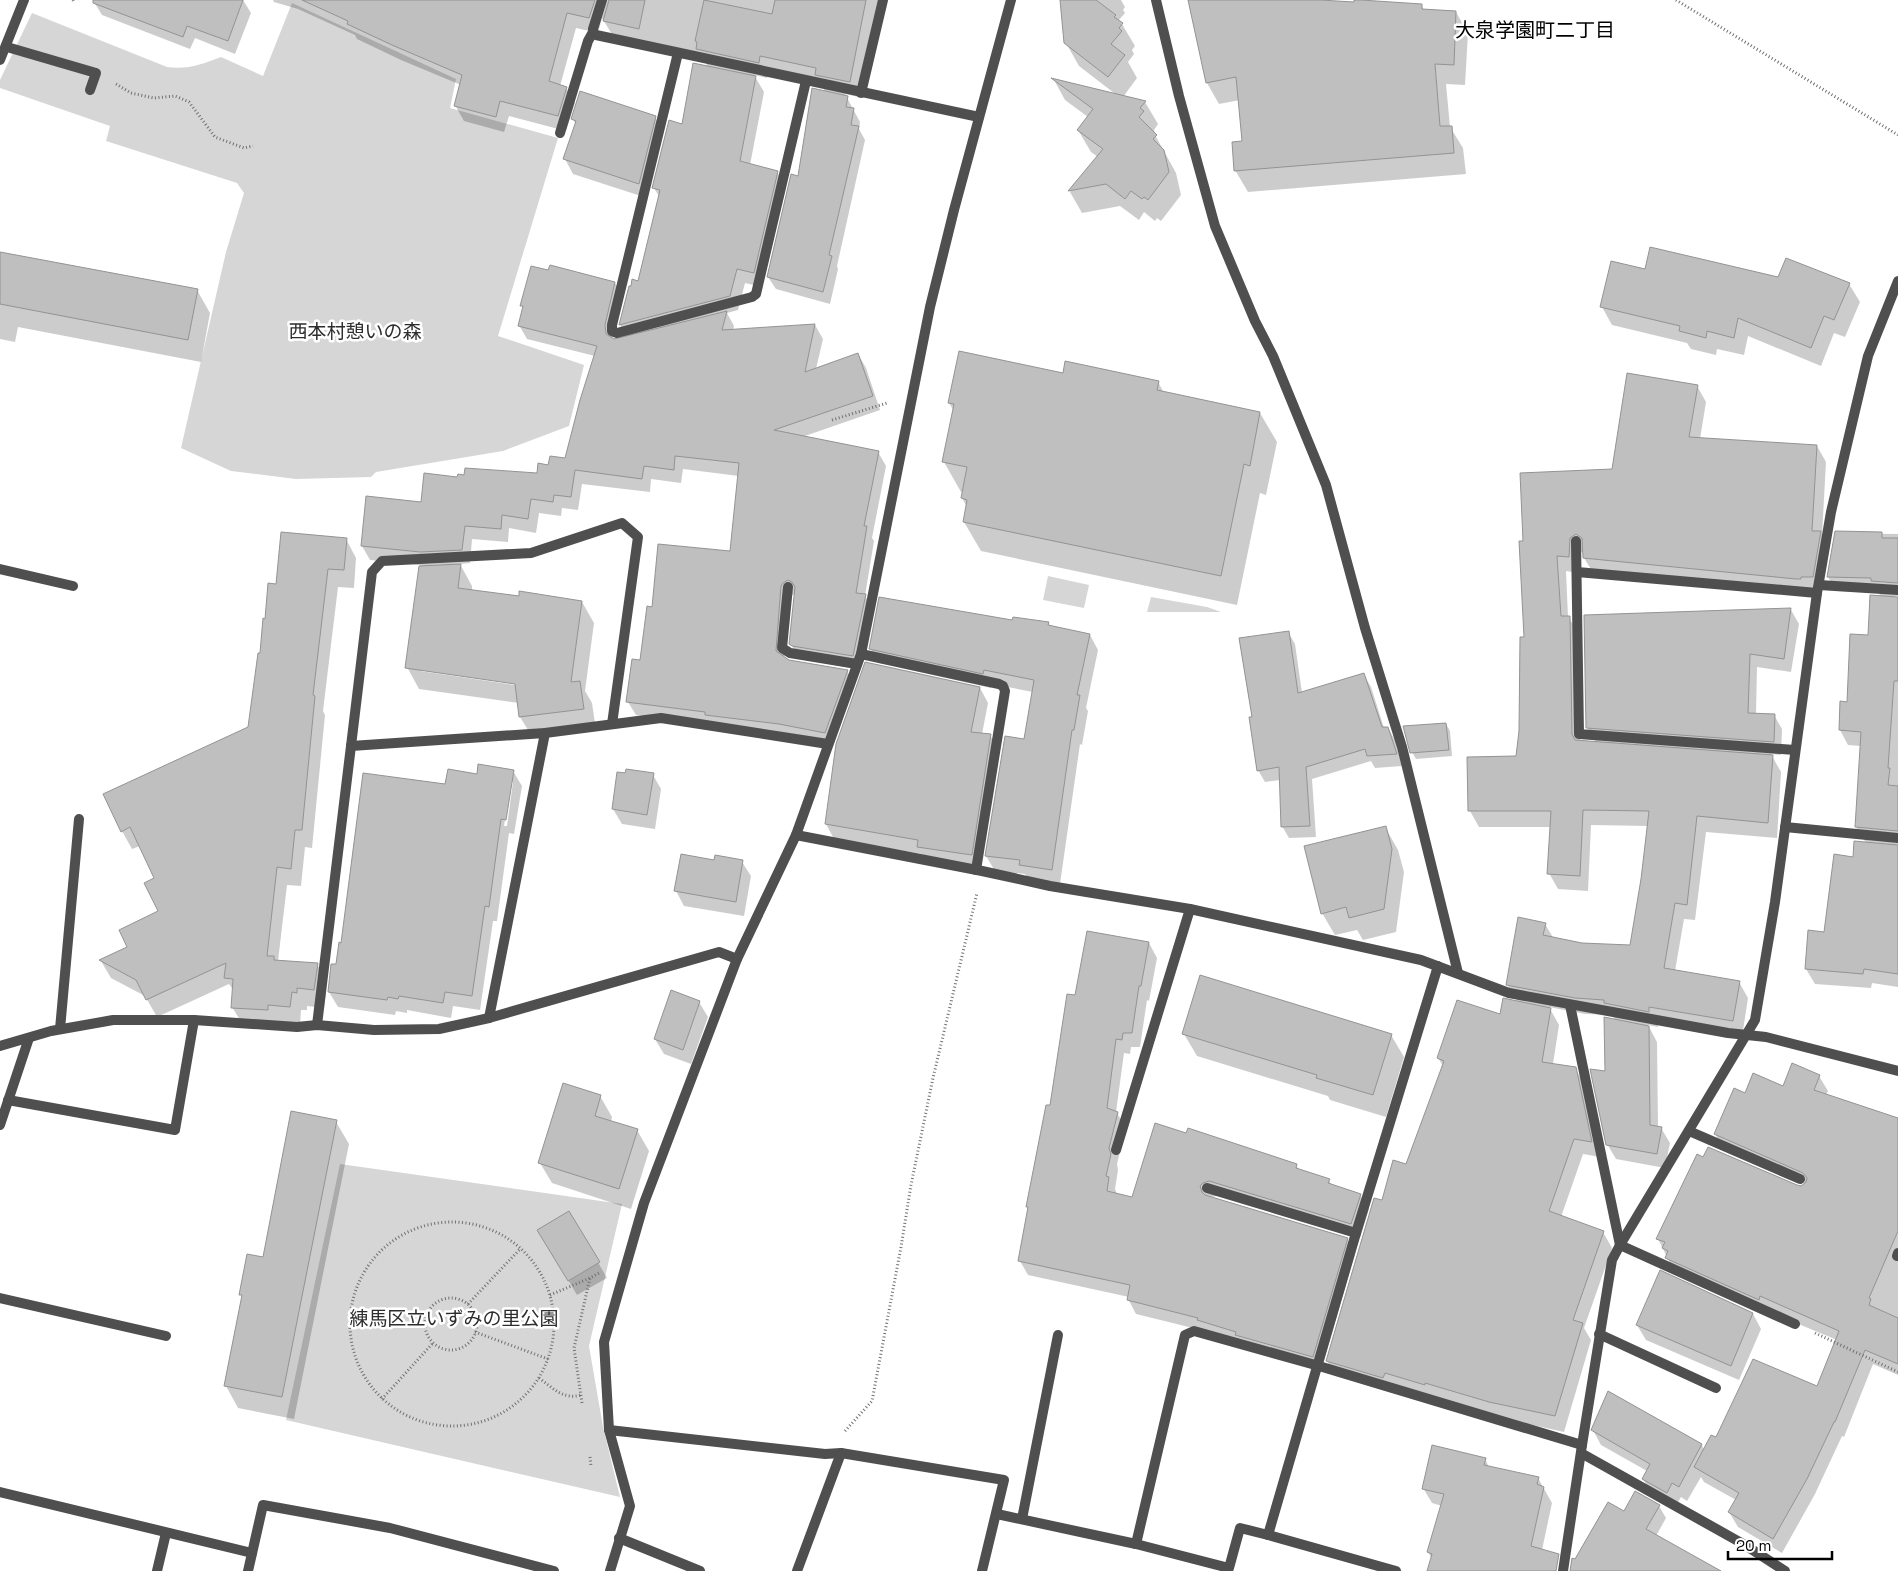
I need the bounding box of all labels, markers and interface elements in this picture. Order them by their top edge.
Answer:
district label: 大泉学園町二丁目 [1455,17,1615,43]
park label: 西本村憩いの森 [288,319,422,344]
park label: 練馬区立いずみの里公園 [349,1306,559,1331]
scale bar [1728,1528,1832,1560]
text: 20 m [1736,1536,1771,1555]

